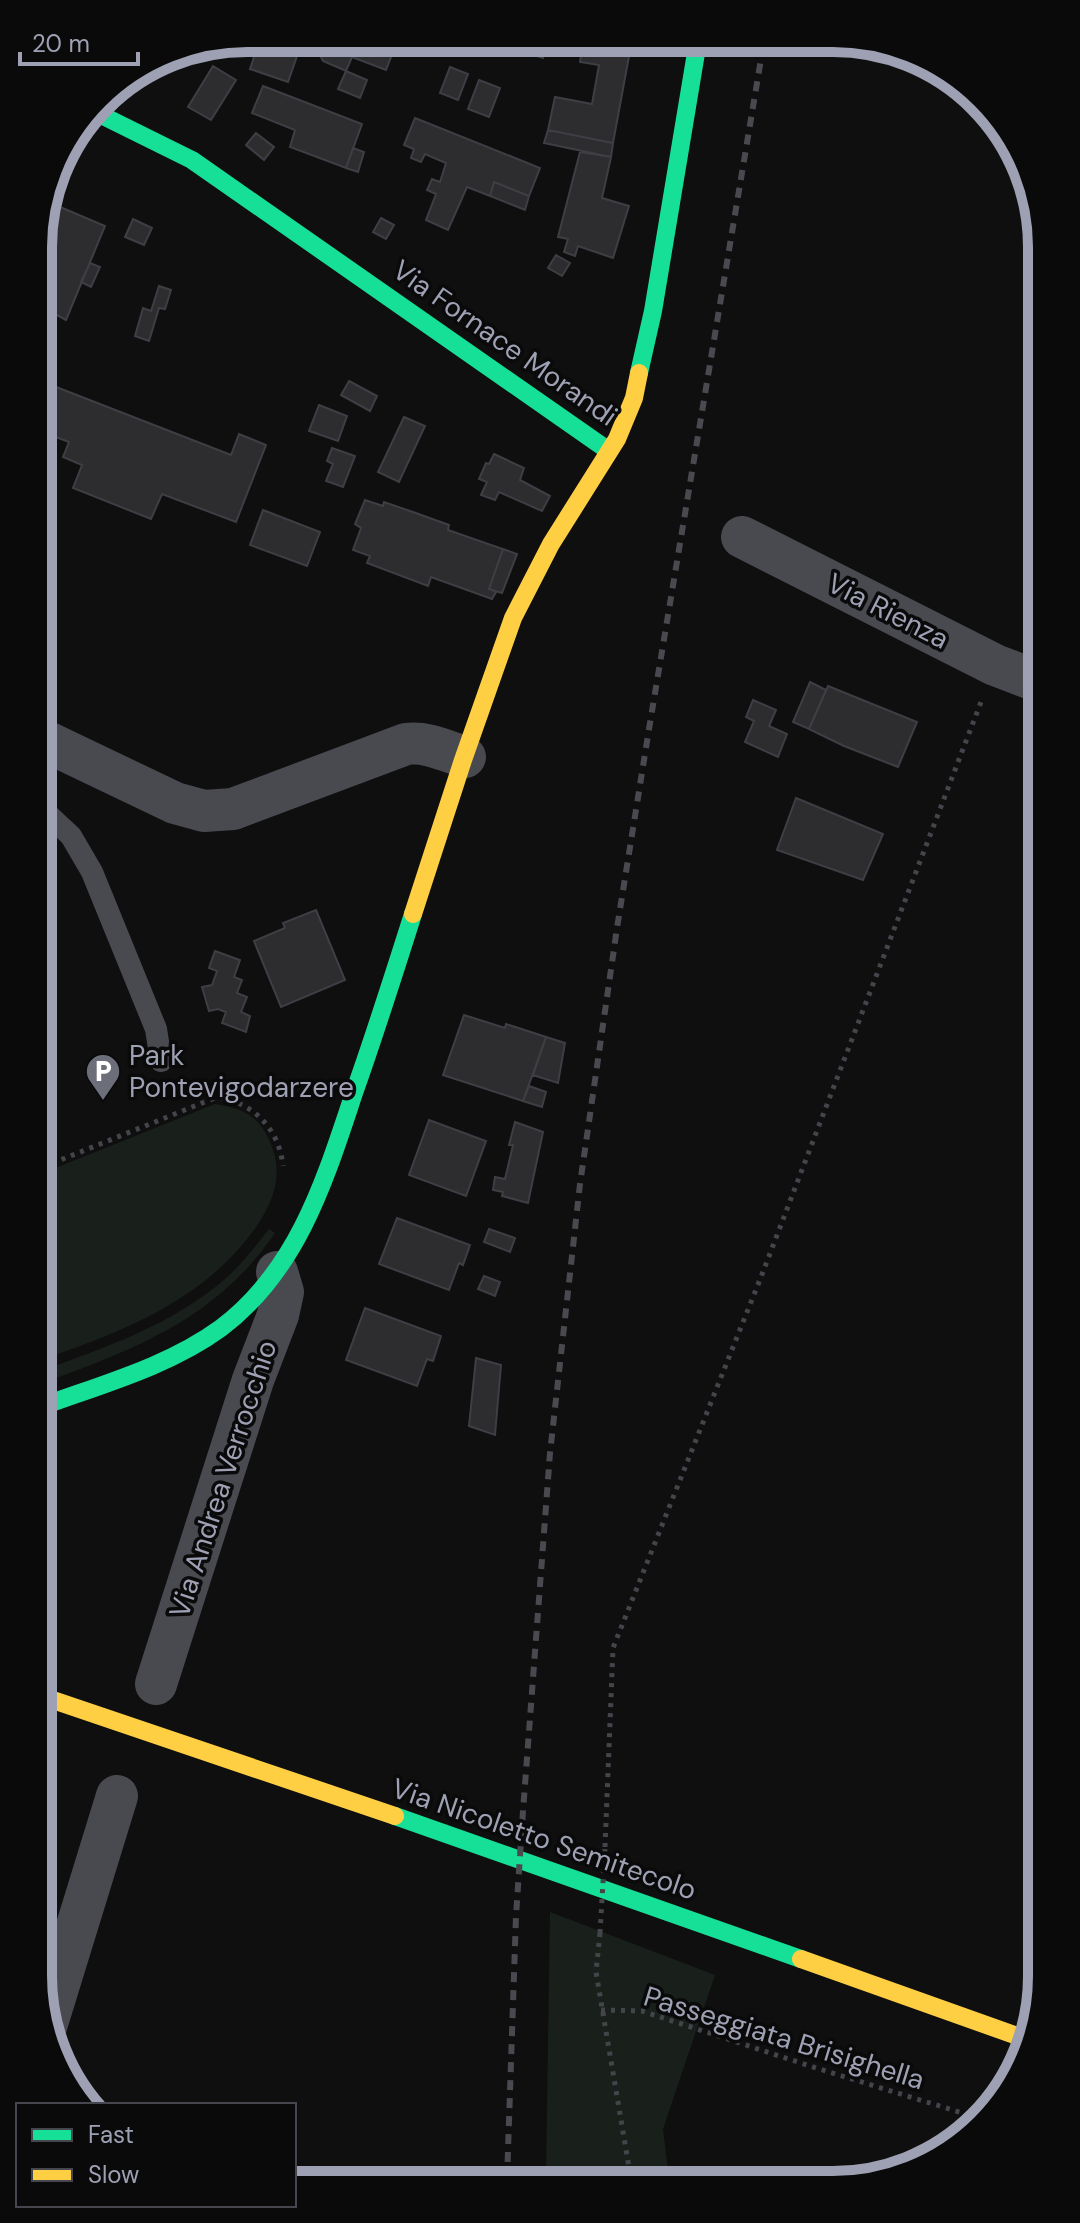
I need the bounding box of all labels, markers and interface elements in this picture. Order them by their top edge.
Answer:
scale bar [20,16,138,66]
text: 20 m [32,28,90,59]
street label: Via Fornace Morandi [385,251,625,435]
street label: Via Rienza [821,565,955,657]
place label: Park Pontevigodarzere [129,1037,354,1106]
parking icon: Park Pontevigodarzere [84,1052,122,1102]
street label: Via Andrea Verrocchio [161,1335,285,1623]
street label: Via Nicoletto Semitecolo [387,1769,701,1909]
street label: Passeggiata Brisighella [639,1978,929,2098]
legend [16,2103,296,2207]
text: Fast [88,2119,134,2150]
text: Slow [88,2159,139,2190]

